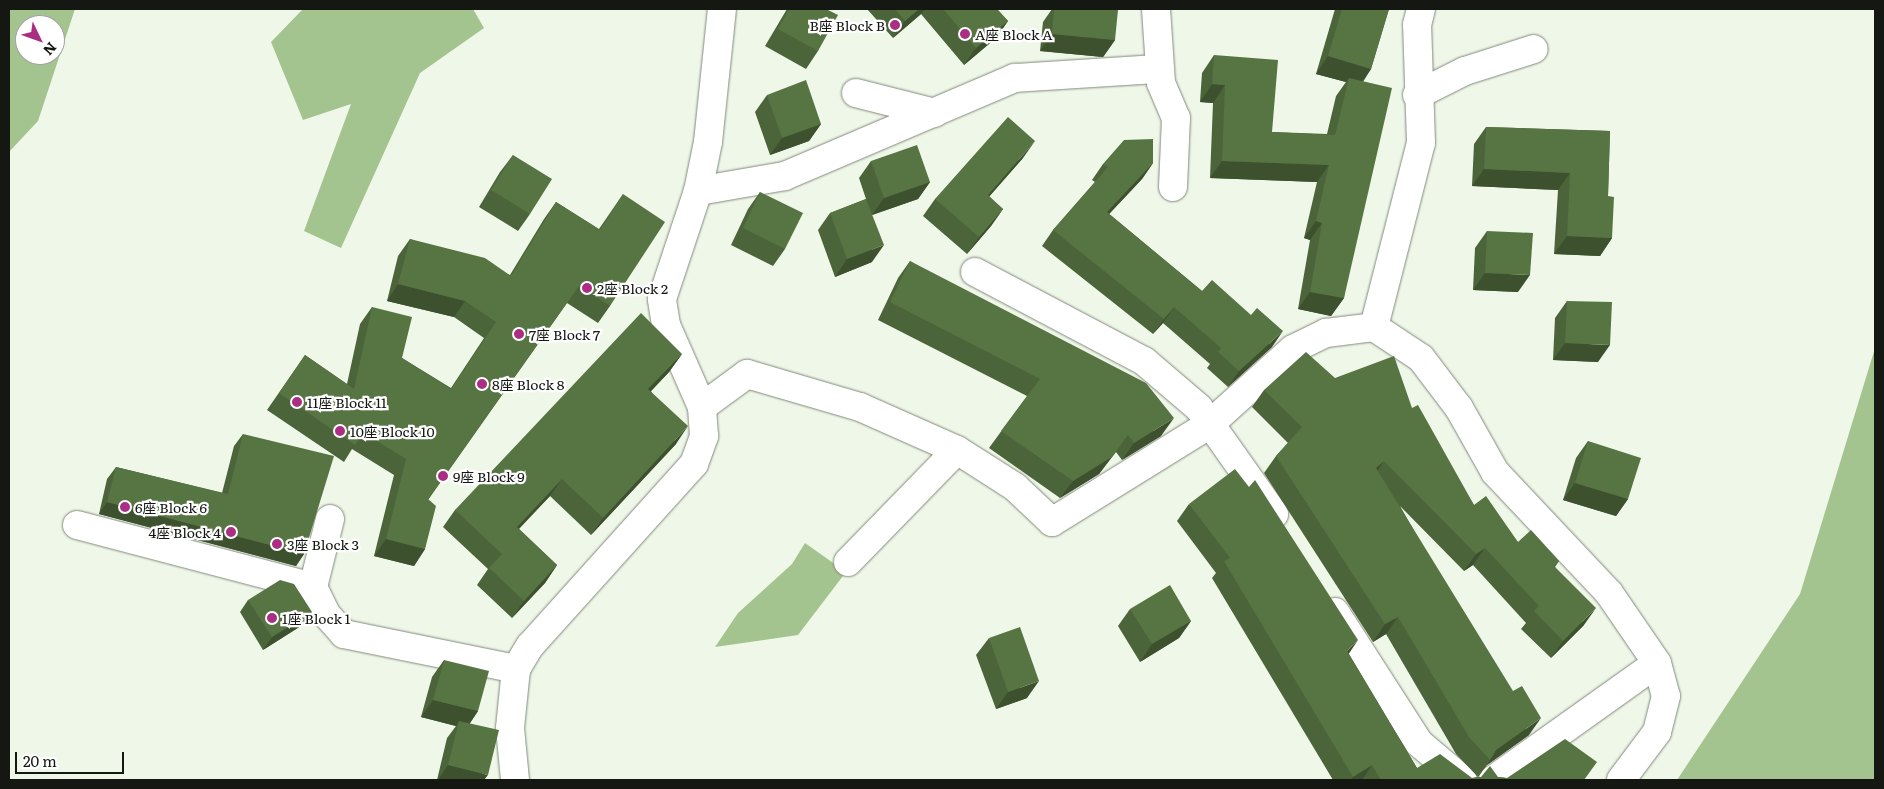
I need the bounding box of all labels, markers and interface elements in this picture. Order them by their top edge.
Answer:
north arrow [15,15,65,65]
place label: B座 Block B [810,17,885,33]
marker: B座 Block B [889,19,901,31]
place label: A座 Block A [975,26,1053,42]
marker: A座 Block A [959,28,971,40]
text: N [39,38,62,60]
place label: 2座 Block 2 [597,280,668,296]
marker: 2座 Block 2 [581,282,593,294]
place label: 7座 Block 7 [529,326,600,342]
marker: 7座 Block 7 [513,328,525,340]
place label: 8座 Block 8 [492,376,564,392]
marker: 8座 Block 8 [476,378,488,390]
place label: 11座 Block 11 [307,394,387,410]
marker: 11座 Block 11 [291,396,303,408]
place label: 10座 Block 10 [350,423,435,439]
marker: 10座 Block 10 [334,425,346,437]
place label: 9座 Block 9 [453,468,525,484]
marker: 9座 Block 9 [437,470,449,482]
place label: 6座 Block 6 [135,499,207,515]
marker: 6座 Block 6 [119,501,131,513]
place label: 4座 Block 4 [149,524,221,540]
marker: 4座 Block 4 [225,526,237,538]
place label: 3座 Block 3 [287,536,359,552]
marker: 3座 Block 3 [271,538,283,550]
place label: 1座 Block 1 [282,610,350,626]
marker: 1座 Block 1 [266,612,278,624]
scale bar [18,742,126,774]
text: 20 m [23,749,57,772]

